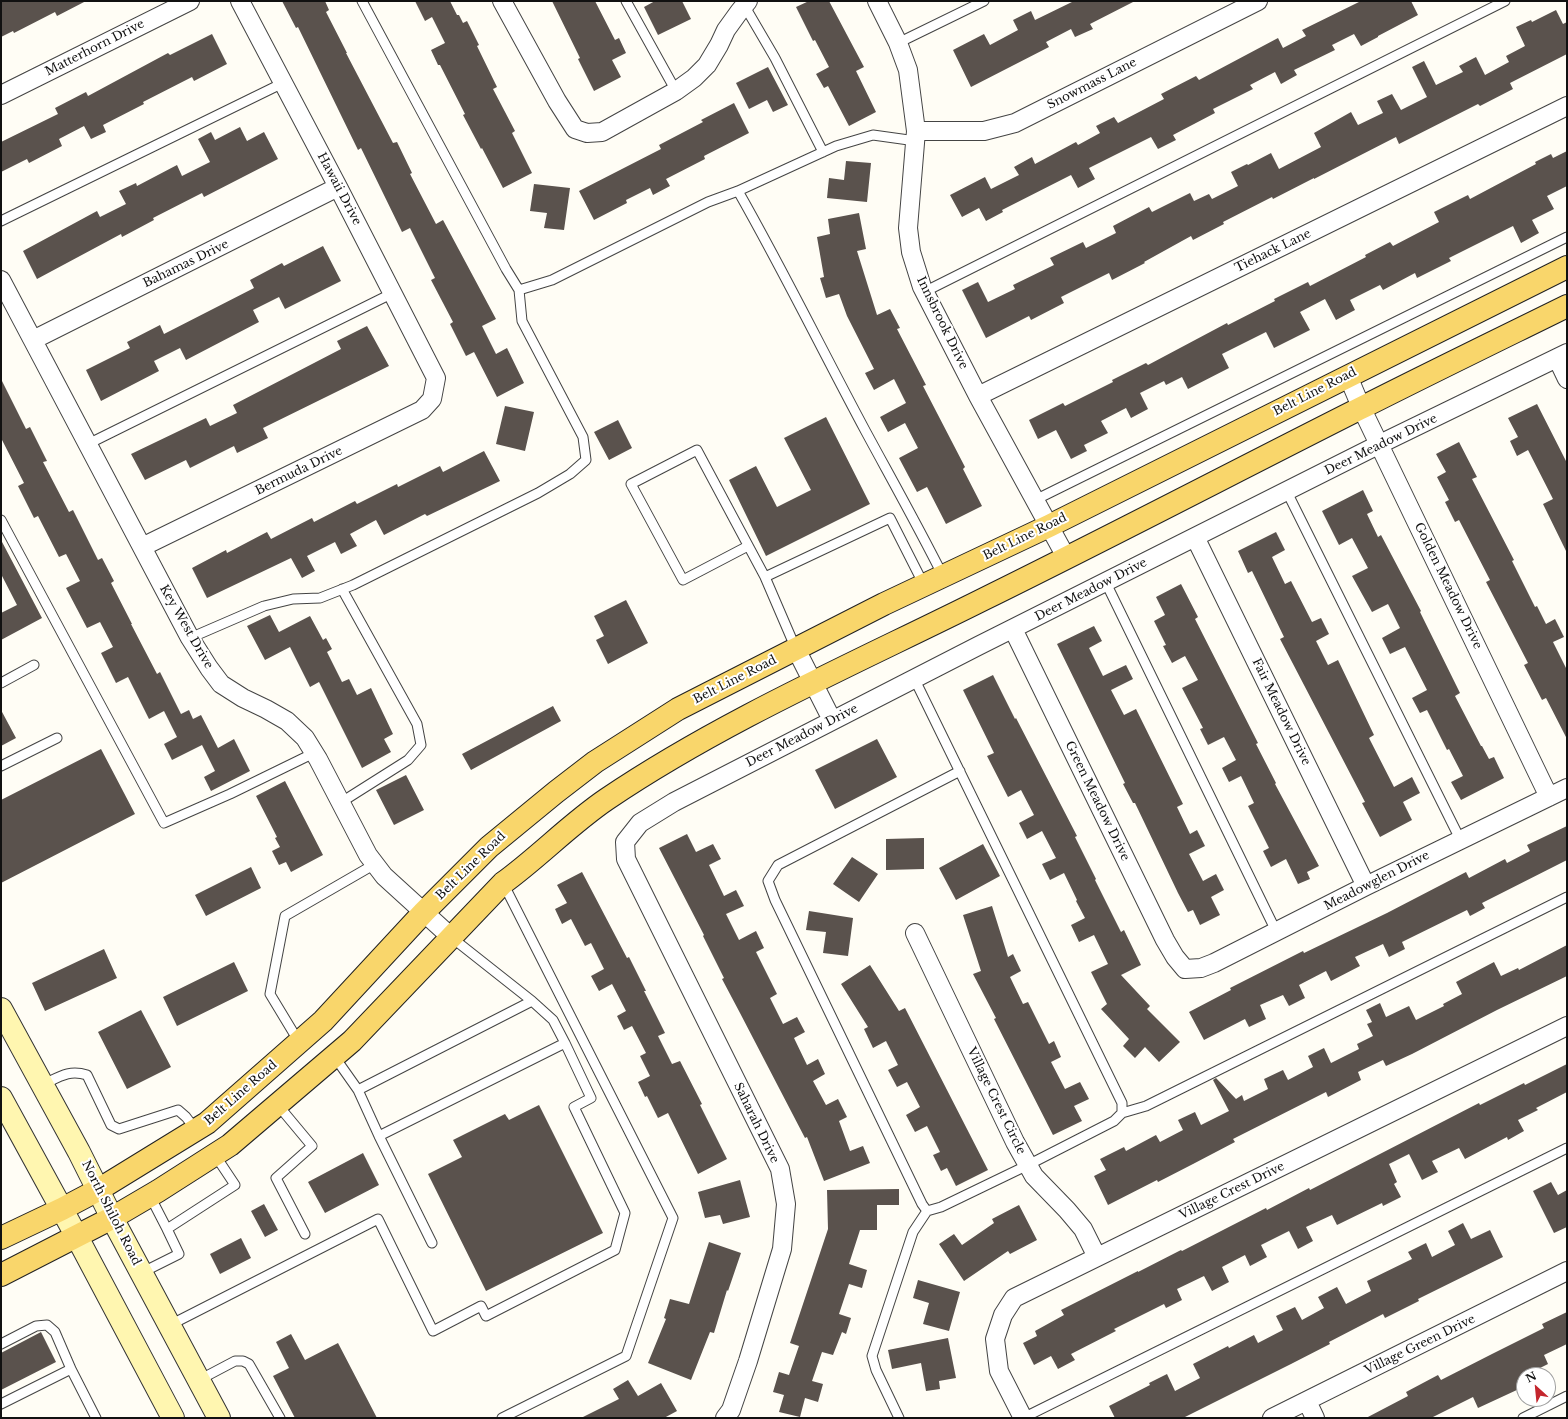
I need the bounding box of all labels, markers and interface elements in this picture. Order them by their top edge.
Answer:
street label: Matterhorn Drive [43,17,147,79]
street label: Snowmass Lane [1045,55,1139,113]
street label: Hawaii Drive [314,150,364,228]
street label: Tiehack Lane [1233,226,1313,276]
street label: Bahamas Drive [141,237,231,291]
street label: Innsbrook Drive [913,274,971,372]
street label: Belt Line Road [1271,365,1359,419]
street label: Deer Meadow Drive [1322,411,1440,479]
street label: Bermuda Drive [253,444,345,498]
street label: Belt Line Road [981,511,1069,563]
street label: Golden Meadow Drive [1411,520,1485,652]
street label: Deer Meadow Drive [1033,556,1149,624]
street label: Key West Drive [156,582,216,672]
street label: Belt Line Road [691,653,779,707]
street label: Fair Meadow Drive [1249,656,1313,768]
street label: Deer Meadow Drive [744,702,860,770]
street label: Green Meadow Drive [1062,739,1132,863]
street label: Belt Line Road [433,829,509,903]
street label: Meadowglen Drive [1322,848,1432,914]
street label: Village Crest Circle [964,1045,1028,1157]
street label: Belt Line Road [202,1058,280,1128]
street label: Saharah Drive [730,1080,782,1166]
street label: North Shiloh Road [78,1158,144,1268]
street label: Village Crest Drive [1177,1159,1287,1223]
street label: Village Green Drive [1362,1312,1478,1378]
north arrow [1516,1367,1556,1407]
text: N [1523,1369,1539,1386]

